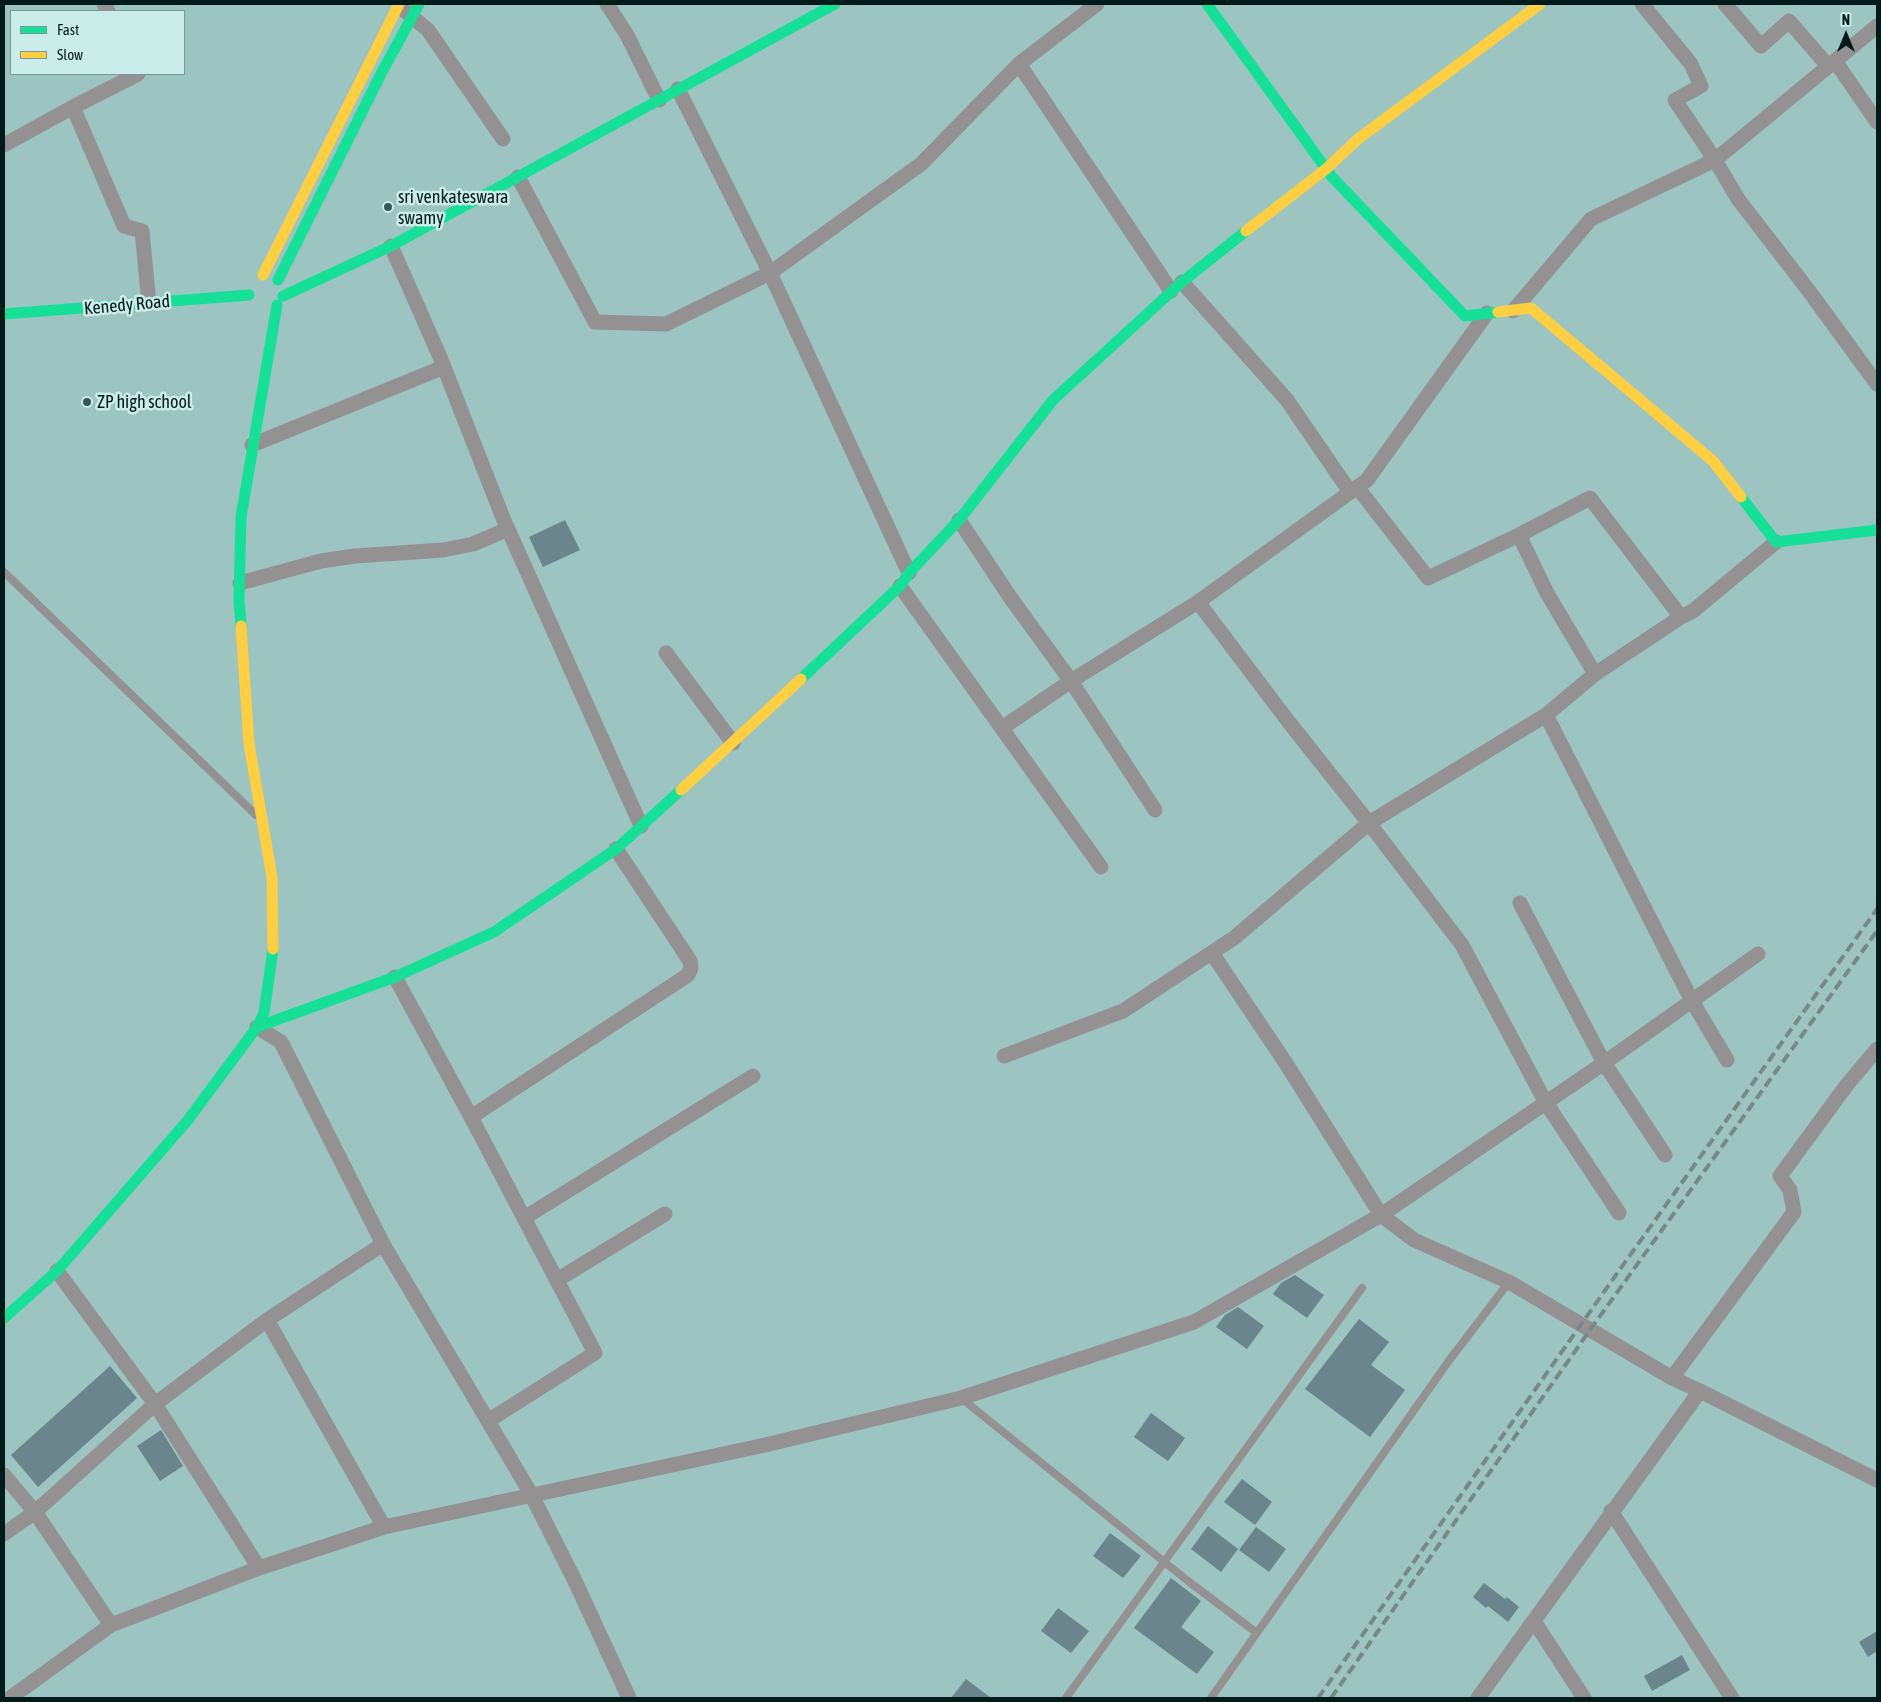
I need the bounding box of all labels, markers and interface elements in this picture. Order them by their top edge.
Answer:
legend [10,10,185,75]
north arrow [1821,10,1871,60]
text: N [1842,12,1850,28]
text: Fast [57,21,79,38]
text: Slow [57,46,83,63]
place label: sri venkateswara swamy [398,186,508,228]
marker: sri venkateswara swamy [382,201,394,213]
street label: Kenedy Road [83,290,171,320]
place label: ZP high school [97,391,192,413]
marker: ZP high school [81,396,93,408]

